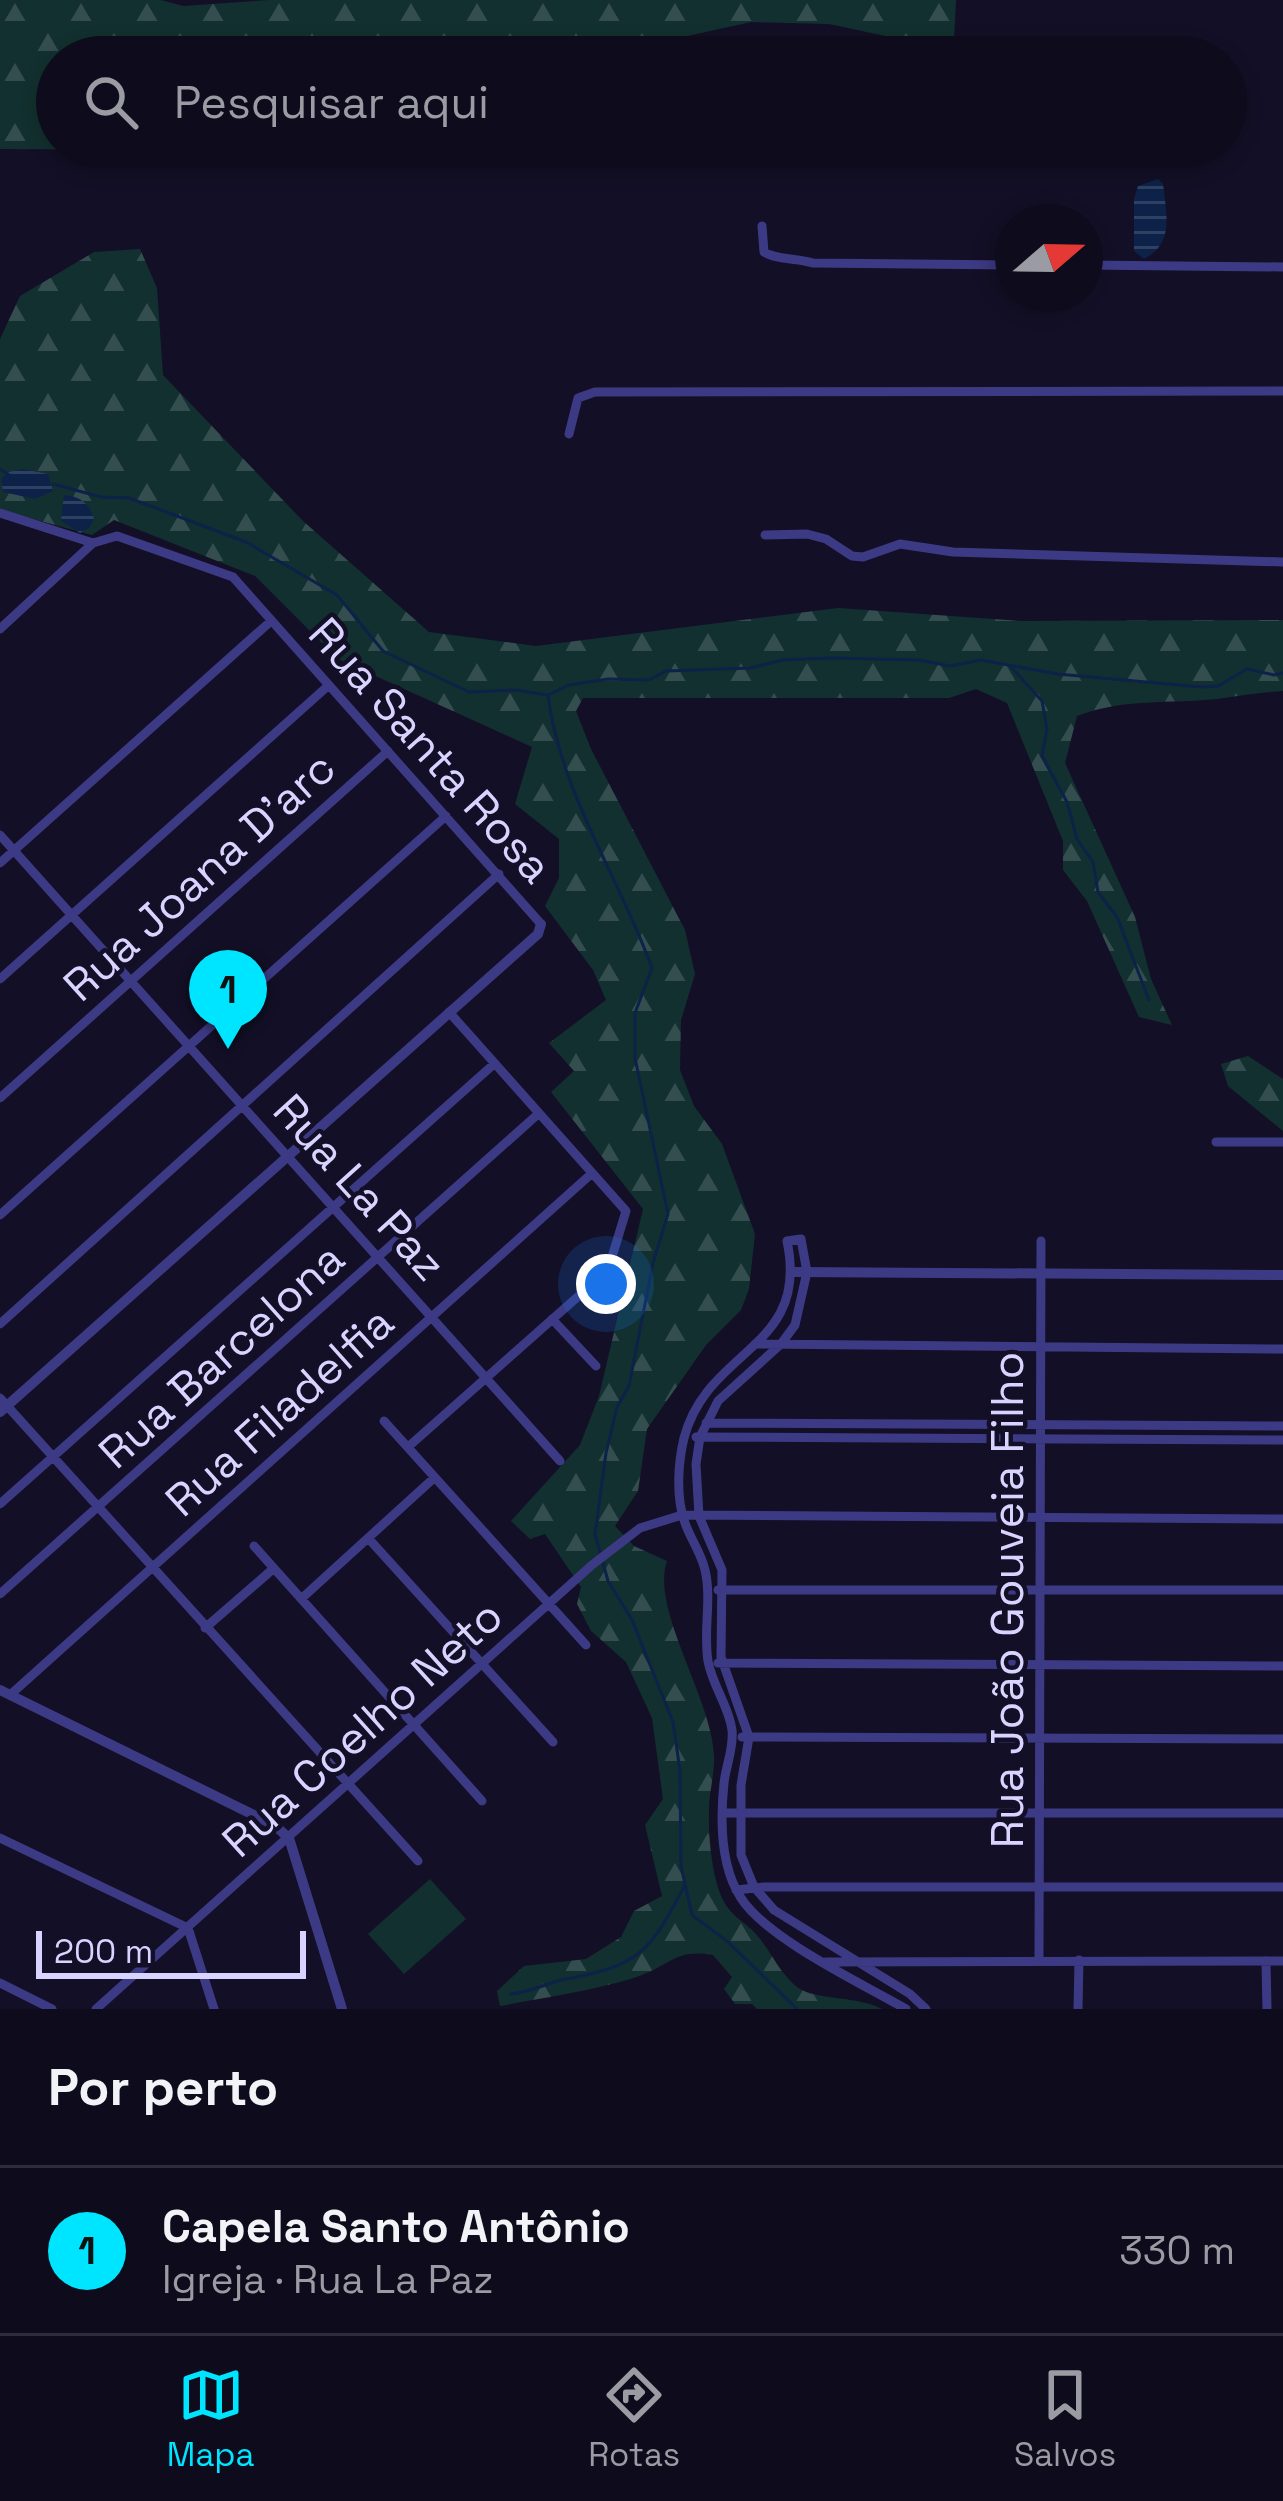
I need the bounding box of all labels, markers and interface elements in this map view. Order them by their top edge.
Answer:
search box [36,36,1247,168]
icon: search [78,69,144,135]
text: Pesquisar aqui [174,74,489,131]
north arrow [995,204,1103,312]
street label: Rua Santa Rosa [297,606,565,895]
street label: Rua Joana D'arc [52,739,347,1013]
pin: 1 [189,950,267,1049]
street label: Rua La Paz [261,1082,458,1292]
street label: Rua Barcelona [87,1230,356,1481]
your location [576,1254,636,1314]
street label: Rua Filadelfia [153,1294,405,1529]
street label: Rua João Gouveia Filho [979,1352,1036,1848]
street label: Rua Coelho Neto [210,1587,514,1869]
scale bar [36,1925,306,1978]
text: 200 m [54,1931,153,1973]
text: Por perto [48,2055,278,2120]
text: Capela Santo Antônio [162,2198,630,2255]
text: 1 [78,2226,96,2275]
text: 330 m [1119,2226,1235,2275]
text: Igreja · Rua La Paz [162,2255,493,2304]
tab: Mapa [167,2362,255,2476]
tab: Rotas [588,2362,680,2476]
tab: Salvos [1014,2362,1116,2476]

